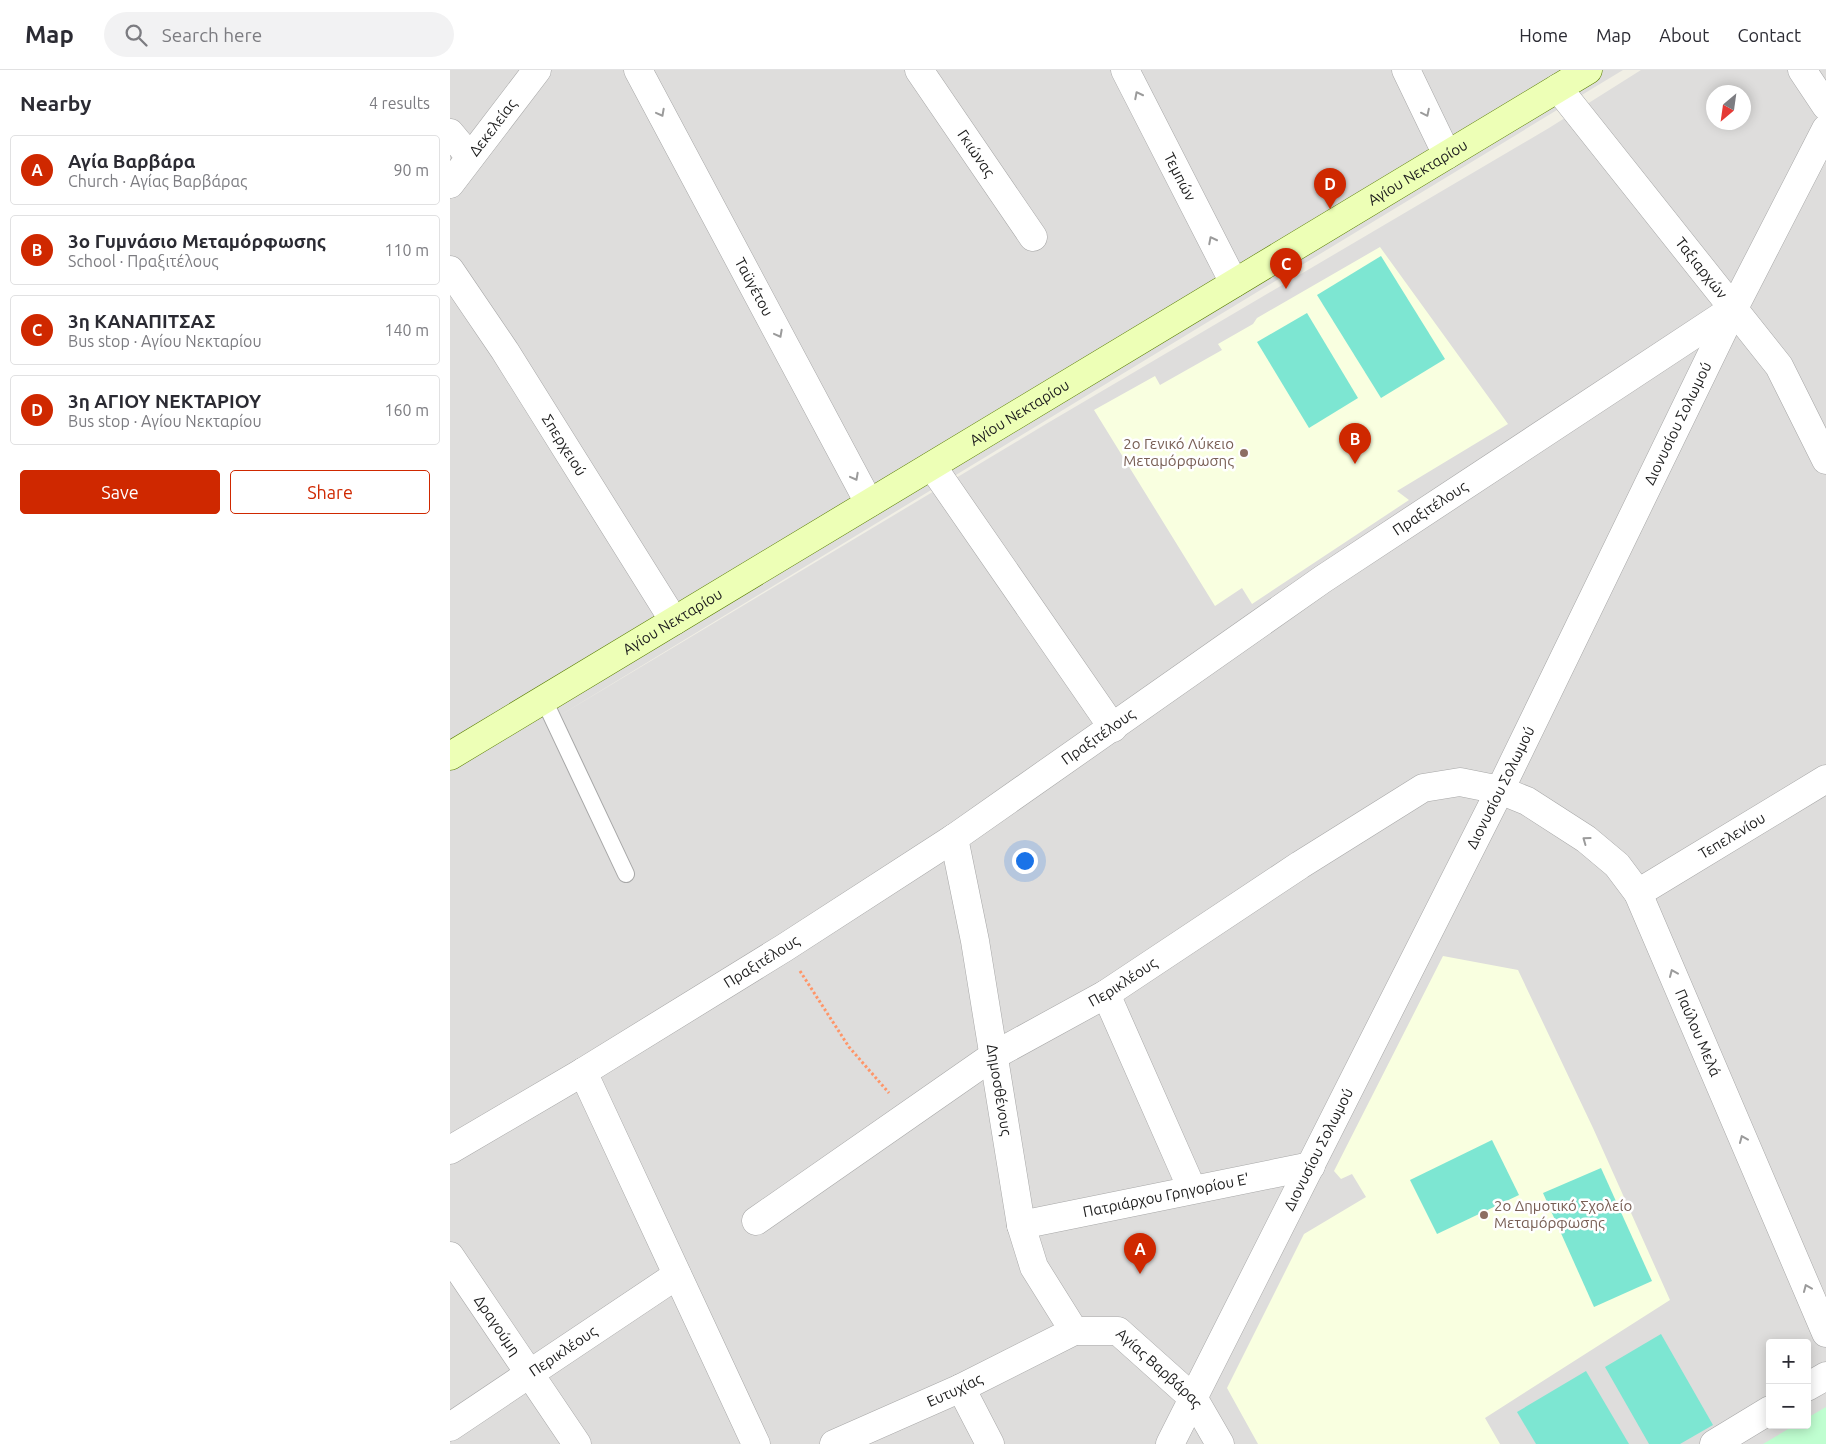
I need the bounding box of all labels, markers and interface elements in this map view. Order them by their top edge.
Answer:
search box [104,12,454,57]
text: Map [25,21,74,48]
icon: search [122,21,150,49]
text: Search here [162,24,262,46]
text: Home [1519,25,1568,45]
text: Map [1596,25,1631,45]
text: About [1659,25,1709,45]
text: Contact [1737,25,1801,45]
north arrow [1706,85,1751,130]
text: Nearby [20,91,91,115]
one-way arrow [1134,92,1144,101]
text: 4 results [369,94,430,112]
street label: Δεκελείας [466,95,520,159]
one-way arrow [655,108,665,117]
one-way arrow [1420,108,1430,117]
street label: Γκιώνας [954,126,999,180]
street label: Αγίου Νεκταρίου [1365,136,1470,209]
text: Αγία Βαρβάρα [68,150,195,172]
street label: Τεμπών [1161,150,1199,204]
text: A [31,161,43,179]
text: 90 m [393,161,429,179]
pin: D [1314,168,1346,209]
text: Church · Αγίας Βαρβάρας [68,172,247,190]
text: 3ο Γυμνάσιο Μεταμόρφωσης [68,230,326,252]
street label: Ταξιαρχών [1672,234,1731,302]
one-way arrow [1208,236,1218,245]
text: B [32,241,42,259]
text: 110 m [384,241,429,259]
pin: C [1270,248,1302,289]
text: School · Πραξιτέλους [68,252,219,270]
street label: Ταϋγέτου [732,255,777,319]
text: 3η ΚΑΝΑΠΙΤΣΑΣ [68,310,215,332]
text: C [32,321,42,339]
text: 140 m [384,321,429,339]
one-way arrow [773,328,783,337]
text: Bus stop · Αγίου Νεκταρίου [68,332,262,350]
street label: Διονυσίου Σολωμού [1640,359,1715,488]
street label: Αγίου Νεκταρίου [966,376,1072,449]
text: 3η ΑΓΙΟΥ ΝΕΚΤΑΡΙΟΥ [68,390,261,412]
text: D [31,401,43,419]
text: 160 m [384,401,429,419]
street label: Σπερχειού [539,411,590,479]
text: Bus stop · Αγίου Νεκταρίου [68,412,262,430]
pin: B [1339,423,1371,464]
place label: 2ο Γενικό Λύκειο Μεταμόρφωσης [1123,435,1234,469]
marker: 2ο Γενικό Λύκειο Μεταμόρφωσης [1238,447,1250,459]
button: Save [20,470,220,514]
button: Share [230,470,430,514]
one-way arrow [849,472,859,481]
street label: Πραξιτέλους [1389,477,1471,539]
street label: Αγίου Νεκταρίου [620,585,725,658]
street label: Πραξιτέλους [1058,705,1138,768]
street label: Διονυσίου Σολωμού [1463,723,1538,852]
street label: Τεπελενίου [1695,809,1768,862]
one-way arrow [1583,837,1592,845]
your location [1012,848,1038,874]
street label: Πραξιτέλους [720,931,802,991]
street label: Περικλέους [1085,954,1160,1010]
one-way arrow [1668,969,1679,978]
street label: Παύλου Μελά [1672,986,1724,1079]
street label: Δημοσθένους [984,1043,1015,1137]
street label: Διονυσίου Σολωμού [1280,1085,1356,1213]
one-way arrow [1739,1135,1750,1144]
street label: Πατριάρχου Γρηγορίου Ε' [1081,1170,1251,1220]
place label: 2ο Δημοτικό Σχολείο Μεταμόρφωσης [1494,1197,1632,1231]
marker: 2ο Δημοτικό Σχολείο Μεταμόρφωσης [1478,1209,1490,1221]
pin: A [1124,1233,1156,1274]
one-way arrow [1802,1284,1813,1293]
street label: Δραγούμη [471,1292,524,1359]
street label: Περικλέους [526,1322,600,1380]
street label: Αγίας Βαρβάρας [1113,1325,1206,1411]
map controls [1766,1339,1811,1429]
button: + [1766,1339,1811,1384]
street label: Ευτυχίας [924,1370,985,1410]
button: − [1766,1384,1811,1429]

